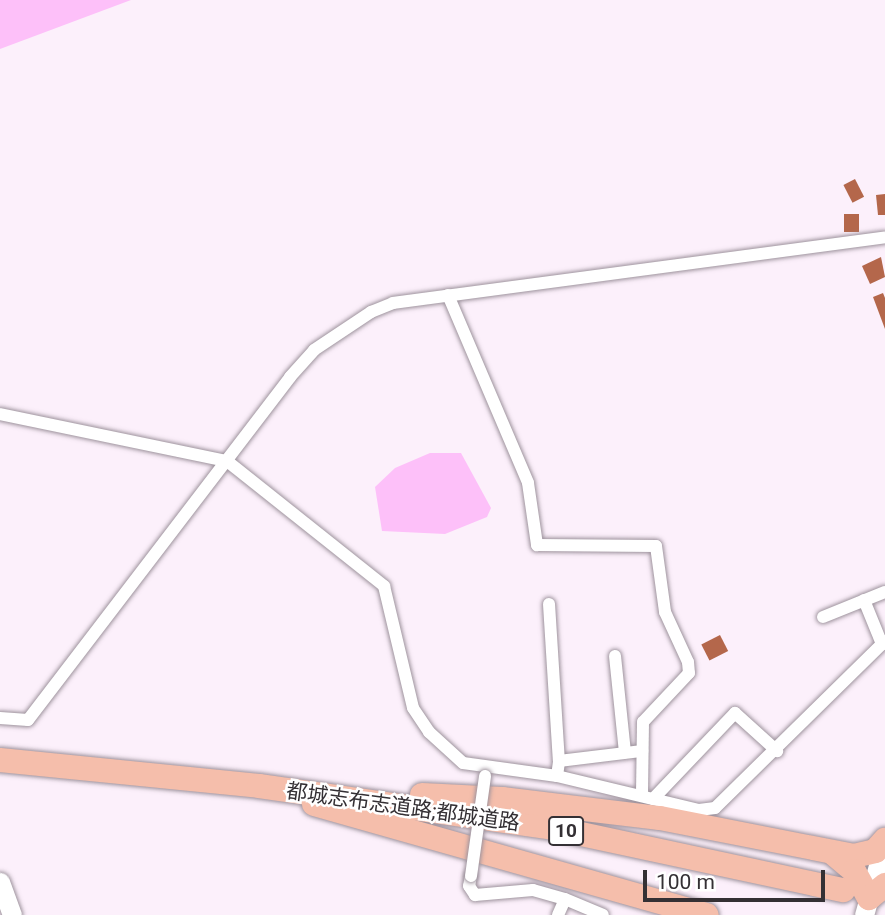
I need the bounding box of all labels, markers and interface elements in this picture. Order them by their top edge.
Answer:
street label: 都城志布志道路;都城道路 [285,778,521,836]
road number: 10 [547,816,585,846]
scale bar [647,856,829,900]
text: 100 m [656,870,715,894]

